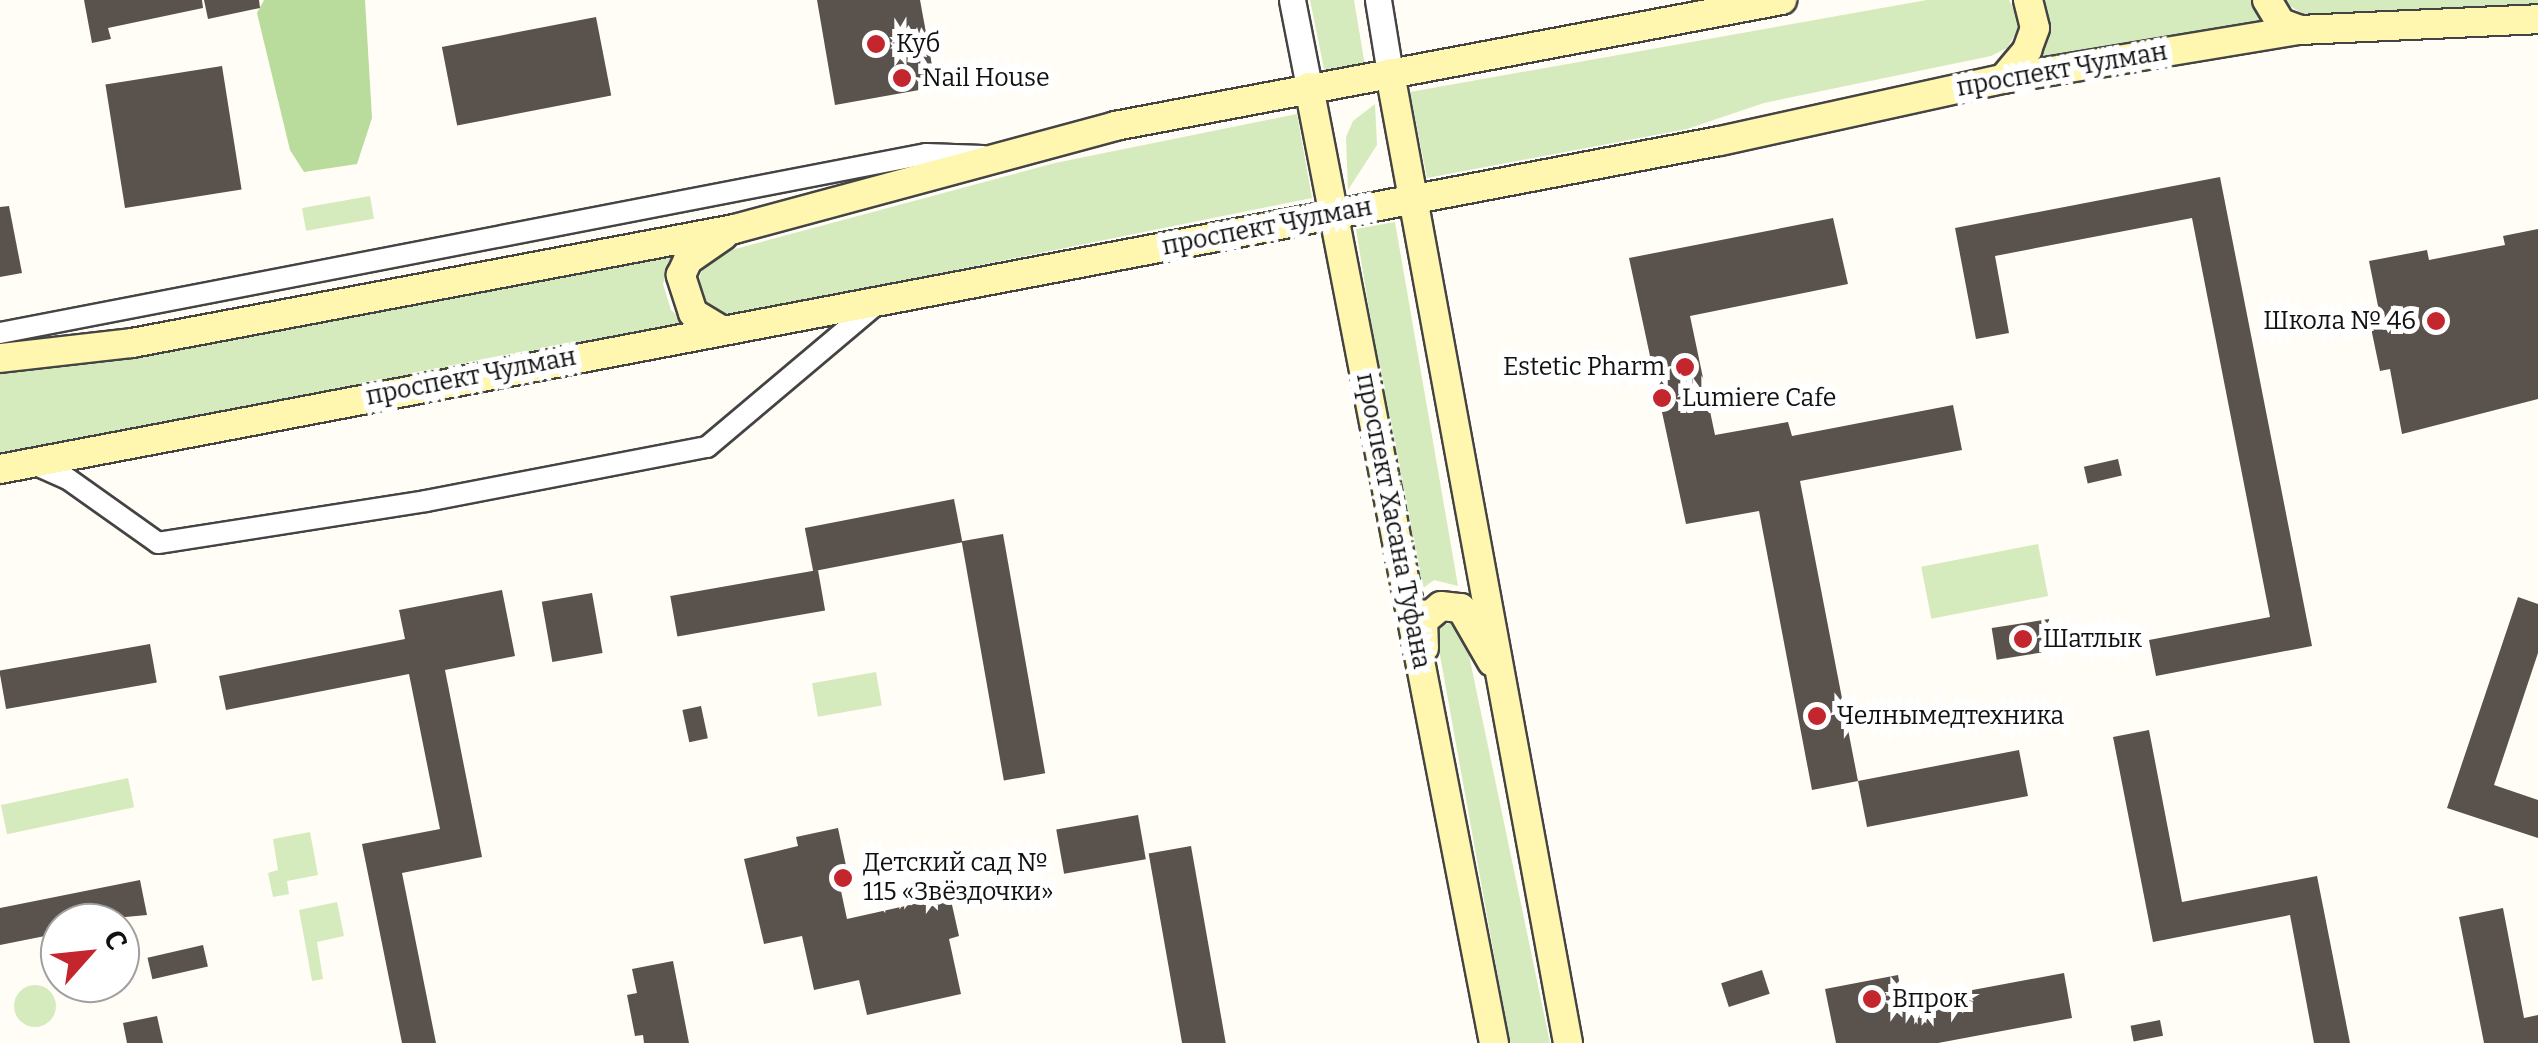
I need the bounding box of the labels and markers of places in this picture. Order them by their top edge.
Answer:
place label: Куб [896,29,940,59]
marker: Куб [865,33,887,55]
place label: Nail House [922,63,1050,93]
marker: Nail House [891,67,913,89]
place label: Школа № 46 [2263,306,2416,336]
marker: Школа № 46 [2425,310,2447,332]
place label: Estetic Pharm [1503,352,1665,382]
marker: Estetic Pharm [1674,356,1696,378]
place label: Lumiere Cafe [1682,383,1836,413]
marker: Lumiere Cafe [1651,387,1673,409]
place label: Шатлык [2043,624,2142,654]
marker: Шатлык [2012,628,2034,650]
place label: Челнымедтехника [1837,701,2064,731]
marker: Челнымедтехника [1806,705,1828,727]
place label: Детский сад № 115 «Звёздочки» [863,849,1053,908]
marker: Детский сад № 115 «Звёздочки» [832,867,854,889]
place label: Впрок [1892,984,1968,1014]
marker: Впрок [1861,988,1883,1010]

